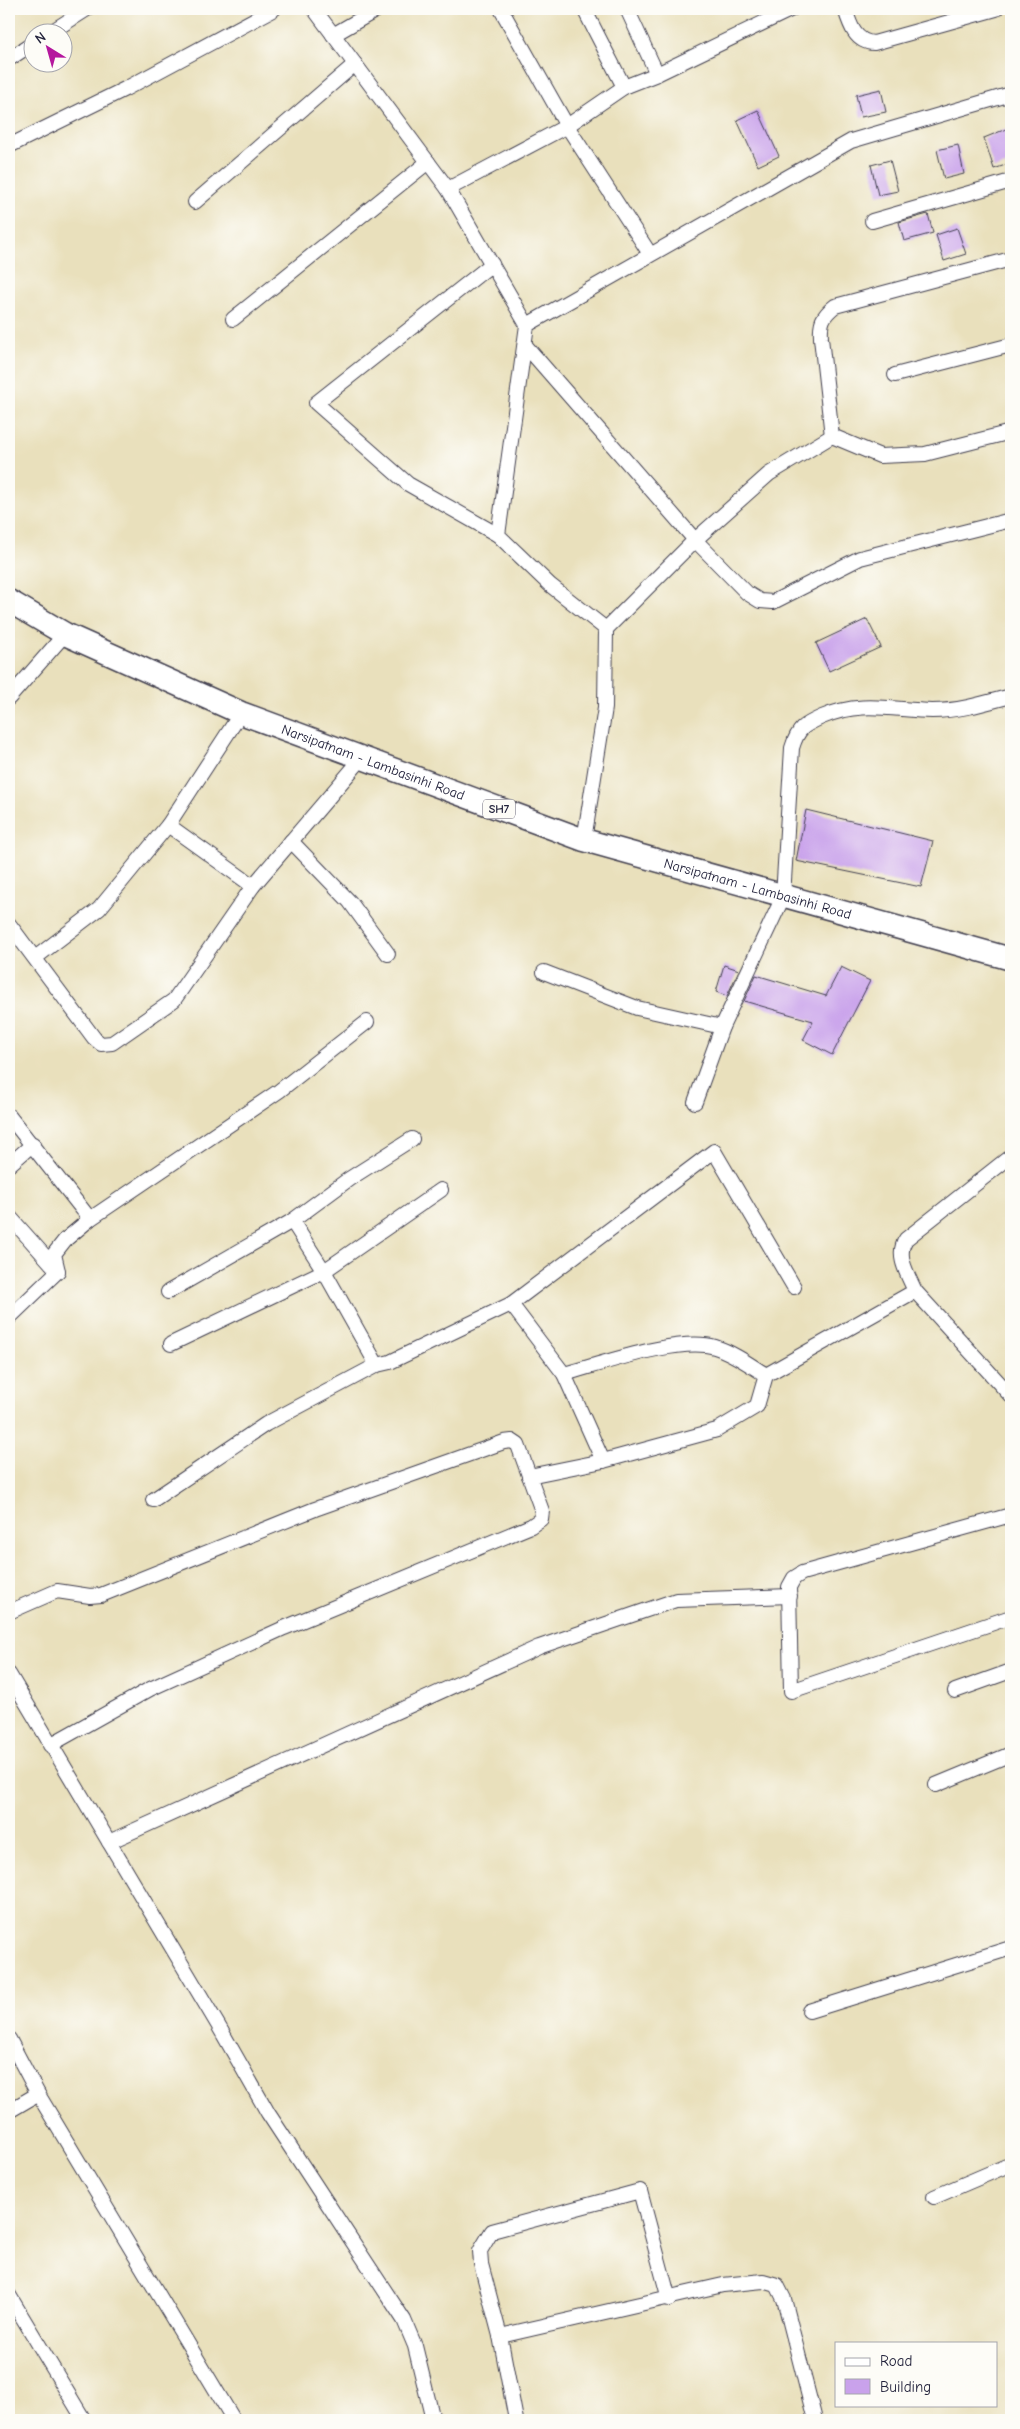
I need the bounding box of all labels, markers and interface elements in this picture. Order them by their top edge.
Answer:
north arrow [22,22,72,72]
text: N [32,28,49,48]
street label: Narsipatnam - Lambasinhi Road [279,720,467,804]
road number: SH7 [483,800,515,819]
street label: Narsipatnam - Lambasinhi Road [662,854,853,923]
legend [835,2342,998,2406]
text: Road [880,2352,912,2370]
text: Building [880,2378,931,2396]

